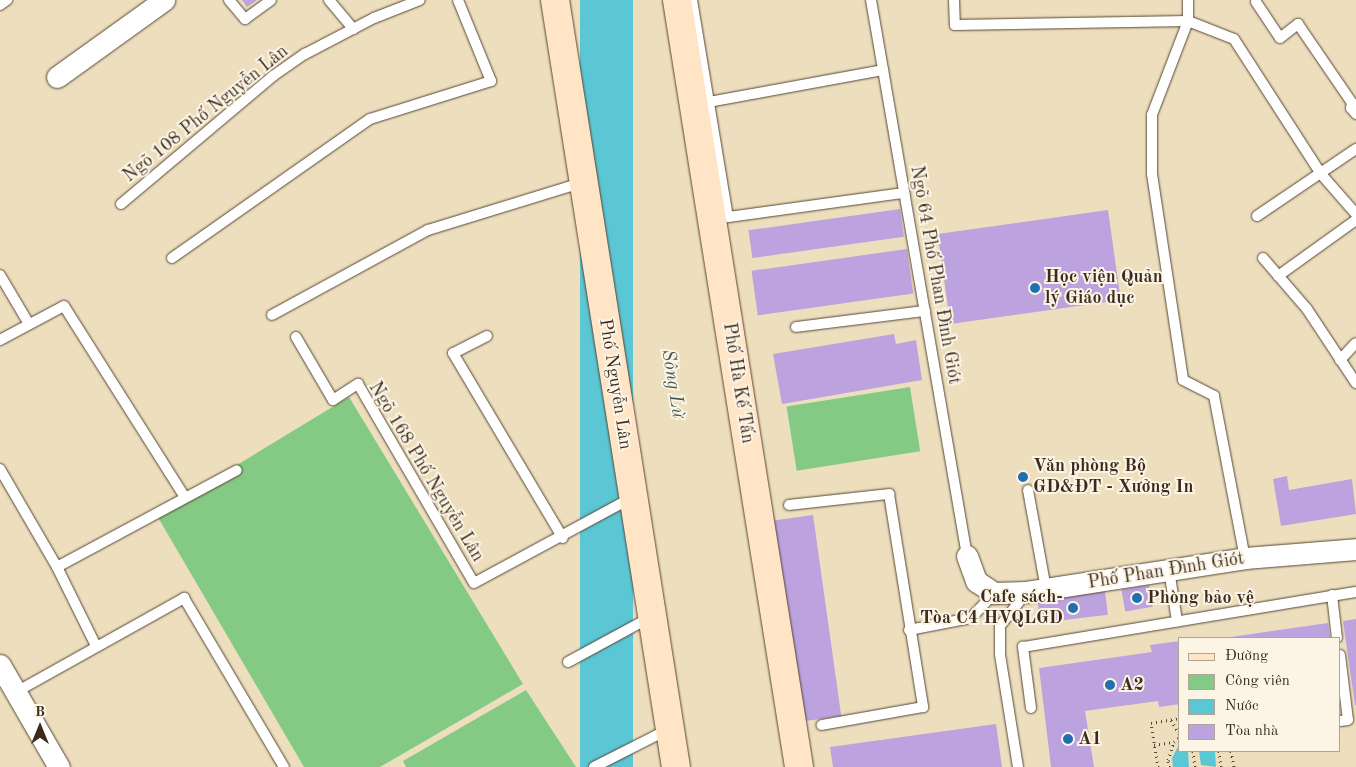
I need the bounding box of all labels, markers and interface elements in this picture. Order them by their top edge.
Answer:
street label: Ngõ 108 Phố Nguyễn Lân [119,41,293,187]
street label: Ngõ 64 Phố Phan Đình Giót [905,164,965,386]
place label: Học viện Quản lý Giáo dục [1045,267,1163,310]
marker: Học viện Quản lý Giáo dục [1029,282,1041,294]
street label: Phố Nguyễn Lân [594,317,636,451]
street label: Phố Hà Kế Tấn [718,321,758,445]
water label: Sông Lừ [655,348,689,420]
street label: Ngõ 168 Phố Nguyễn Lân [364,378,488,566]
place label: Văn phòng Bộ GD&ĐT - Xưởng In [1033,456,1193,498]
marker: Văn phòng Bộ GD&ĐT - Xưởng In [1017,471,1029,483]
street label: Phố Phan Đình Giót [1086,548,1246,594]
place label: Cafe sách- Tòa C4 HVQLGD [920,587,1063,630]
place label: Phòng bảo vệ [1147,587,1254,609]
marker: Phòng bảo vệ [1131,592,1143,604]
marker: Cafe sách- Tòa C4 HVQLGD [1067,602,1079,614]
legend [1178,637,1341,752]
text: Đường [1225,649,1268,664]
place label: A2 [1120,674,1144,696]
text: Công viên [1225,674,1290,689]
marker: A2 [1104,679,1116,691]
text: Nước [1225,699,1259,714]
north arrow [15,702,65,752]
text: B [35,705,45,719]
text: Tòa nhà [1225,724,1278,739]
place label: A1 [1078,728,1102,750]
marker: A1 [1062,733,1074,745]

